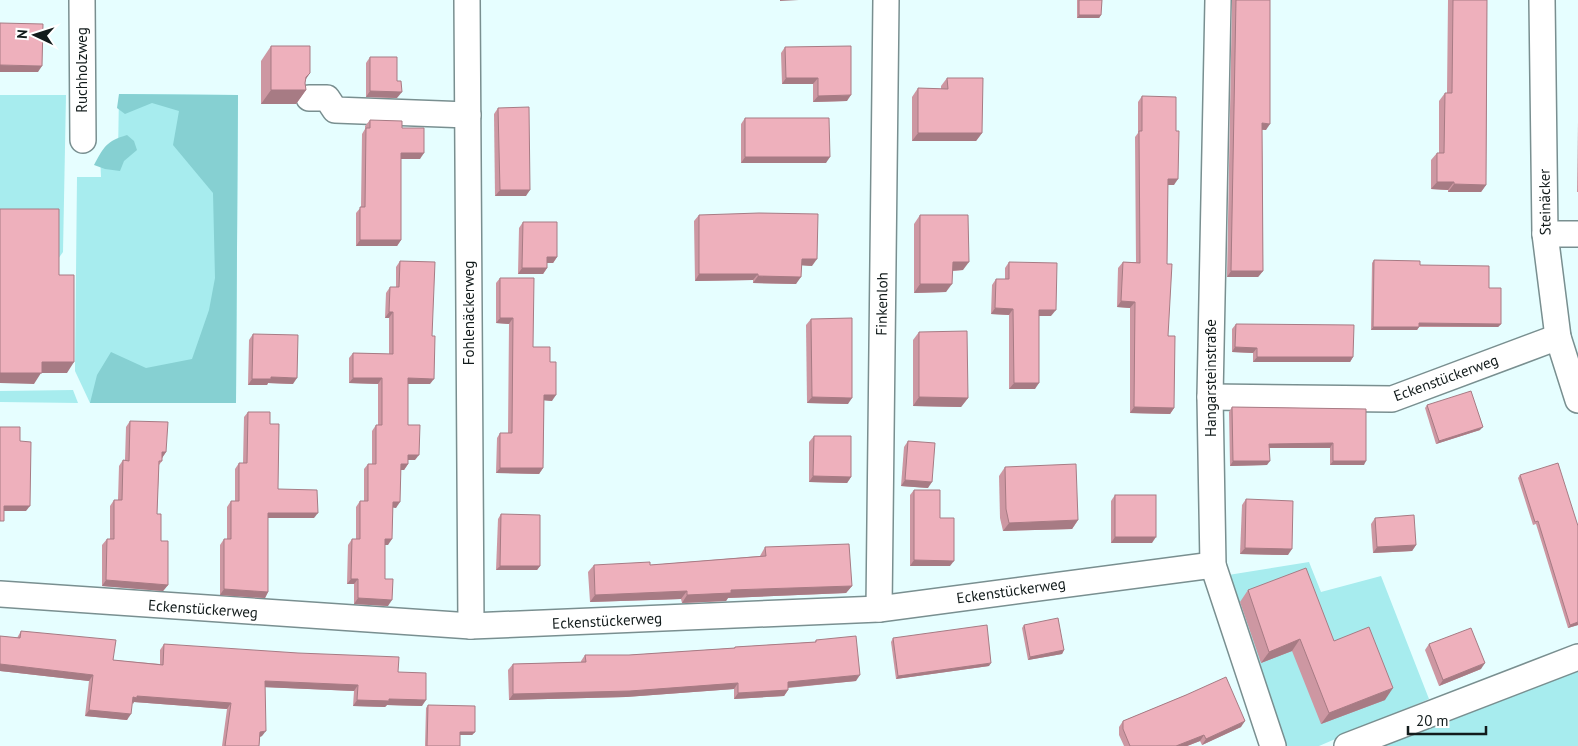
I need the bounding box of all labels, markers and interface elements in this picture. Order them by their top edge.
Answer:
north arrow [10,10,60,60]
street label: Ruchholzweg [72,27,91,113]
text: N [13,29,31,39]
street label: Steinäcker [1534,169,1555,236]
street label: Fohlenäckerweg [459,261,478,365]
street label: Finkenloh [871,272,892,336]
street label: Hangarsteinstraße [1201,319,1220,437]
street label: Eckenstückerweg [1391,350,1501,405]
street label: Eckenstückerweg [955,573,1067,608]
street label: Eckenstückerweg [148,595,259,622]
street label: Eckenstückerweg [552,608,662,633]
scale bar [1408,704,1486,736]
text: 20 m [1416,711,1449,730]

